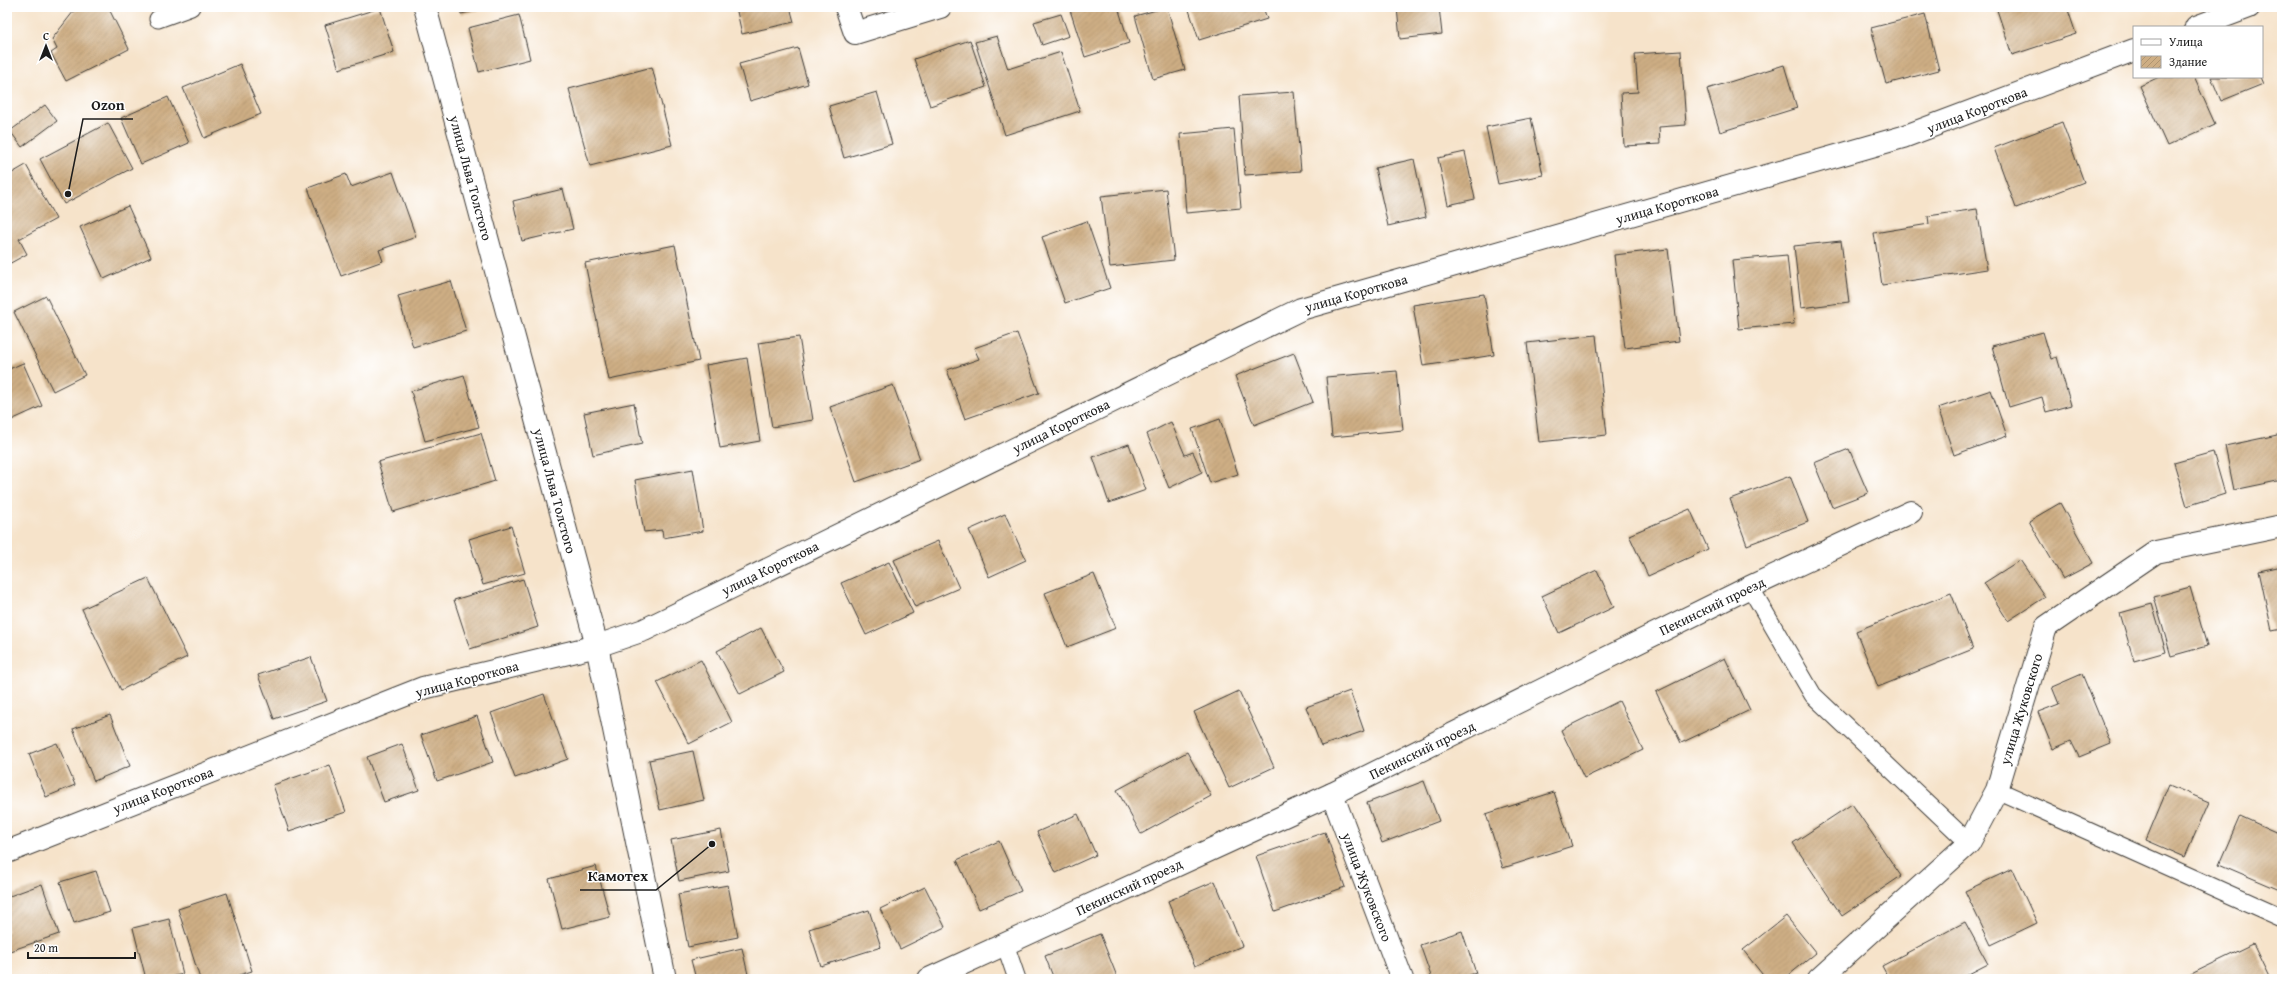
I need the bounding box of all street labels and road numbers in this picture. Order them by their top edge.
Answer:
street label: улица Короткова [1923,82,2030,139]
street label: улица Льва Толстого [444,112,497,243]
street label: улица Короткова [1612,181,1721,230]
street label: улица Короткова [1301,269,1410,318]
street label: улица Короткова [1008,394,1113,459]
street label: улица Льва Толстого [528,425,581,556]
street label: улица Короткова [717,536,822,601]
street label: Пекинский проезд [1656,572,1769,640]
street label: улица Жуковского [1994,651,2047,768]
street label: улица Короткова [412,656,521,703]
street label: Пекинский проезд [1366,716,1479,784]
street label: улица Короткова [109,762,216,819]
street label: улица Жуковского [1337,829,1397,944]
street label: Пекинский проезд [1072,853,1186,920]

